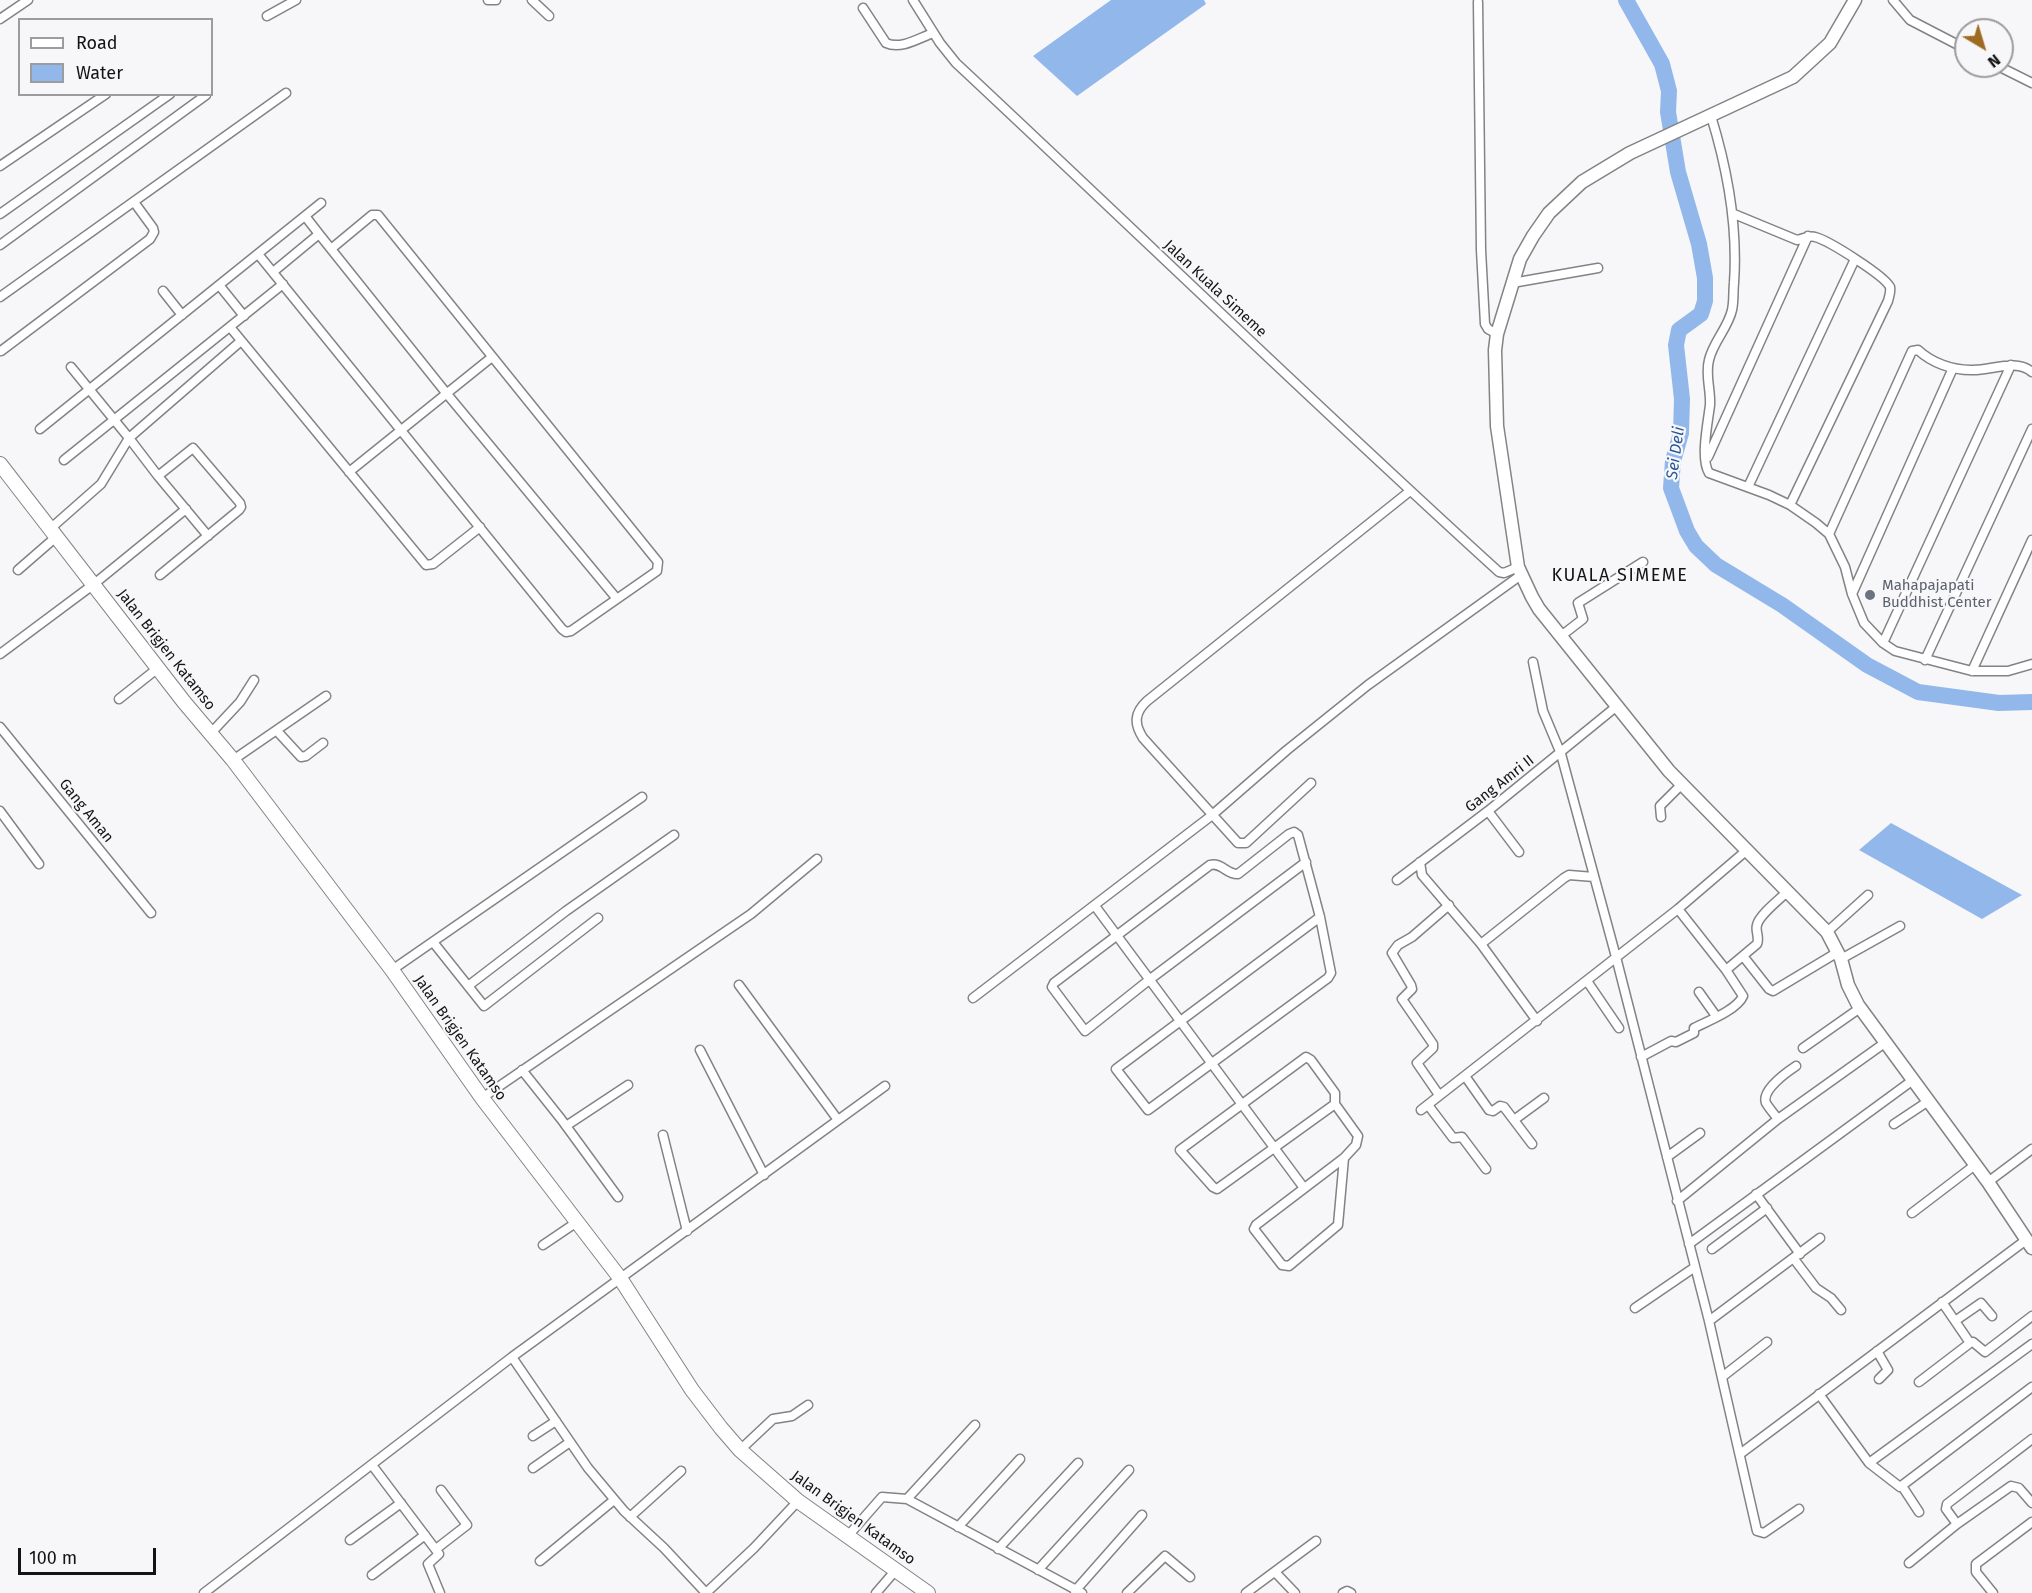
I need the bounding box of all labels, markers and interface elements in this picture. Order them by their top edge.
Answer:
legend [18,18,213,96]
north arrow [1954,18,2014,78]
text: Road [76,32,118,54]
text: N [1984,50,2004,72]
text: Water [76,62,123,84]
street label: Jalan Kuala Simeme [1160,237,1270,341]
water label: Sei Deli [1663,425,1689,481]
district label: KUALA SIMEME [1552,565,1688,587]
place label: Mahapajapati Buddhist Center [1882,577,1991,612]
street label: Jalan Brigjen Katamso [113,586,219,714]
marker: Mahapajapati Buddhist Center [1863,588,1877,602]
street label: Gang Amri II [1462,752,1538,816]
street label: Gang Aman [55,776,117,846]
street label: Jalan Brigjen Katamso [410,972,510,1104]
street label: Jalan Brigjen Katamso [787,1467,919,1569]
scale bar [21,1536,159,1574]
text: 100 m [29,1547,77,1569]

